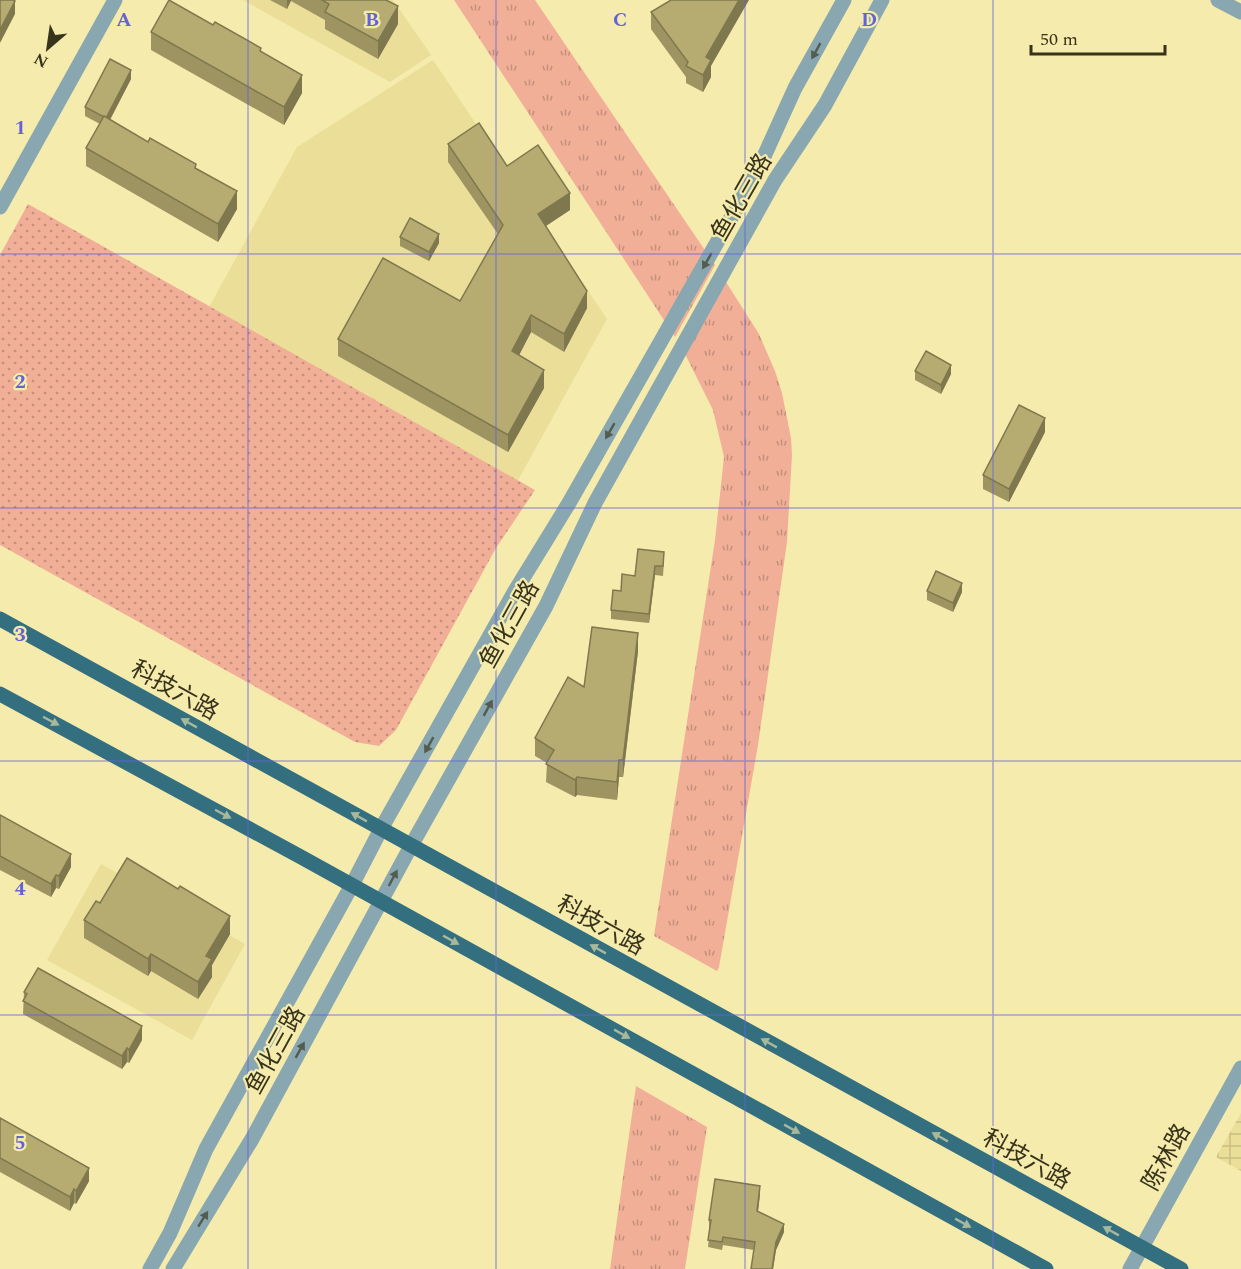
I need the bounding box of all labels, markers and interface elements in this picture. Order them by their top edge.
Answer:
text: A [116,5,132,35]
text: B [365,5,379,35]
text: C [613,5,627,35]
text: D [861,5,877,35]
north arrow [18,18,78,78]
scale bar [1031,18,1164,56]
text: 50 m [1040,26,1078,53]
one-way arrow [811,43,821,60]
text: N [30,47,53,74]
text: 1 [14,113,26,143]
street label: 鱼化三路 [702,147,781,248]
one-way arrow [701,253,712,269]
text: 2 [14,367,26,397]
one-way arrow [605,423,616,439]
street label: 鱼化三路 [471,574,549,675]
text: 3 [14,620,26,650]
street label: 科技六路 [124,652,225,730]
one-way arrow [483,699,493,716]
one-way arrow [43,716,60,726]
one-way arrow [180,718,197,728]
one-way arrow [423,737,434,753]
one-way arrow [215,809,232,819]
one-way arrow [351,812,368,822]
one-way arrow [389,870,398,887]
text: 4 [14,874,26,904]
street label: 科技六路 [550,887,651,965]
one-way arrow [443,935,460,945]
one-way arrow [590,944,607,954]
street label: 鱼化三路 [237,1000,315,1101]
one-way arrow [613,1029,630,1039]
one-way arrow [761,1038,778,1048]
one-way arrow [295,1041,305,1058]
street label: 陈林路 [1134,1117,1200,1198]
street label: 科技六路 [976,1121,1077,1199]
one-way arrow [784,1124,801,1134]
text: 5 [14,1128,26,1158]
one-way arrow [932,1132,949,1142]
one-way arrow [197,1211,208,1227]
one-way arrow [955,1218,972,1228]
one-way arrow [1103,1226,1120,1236]

